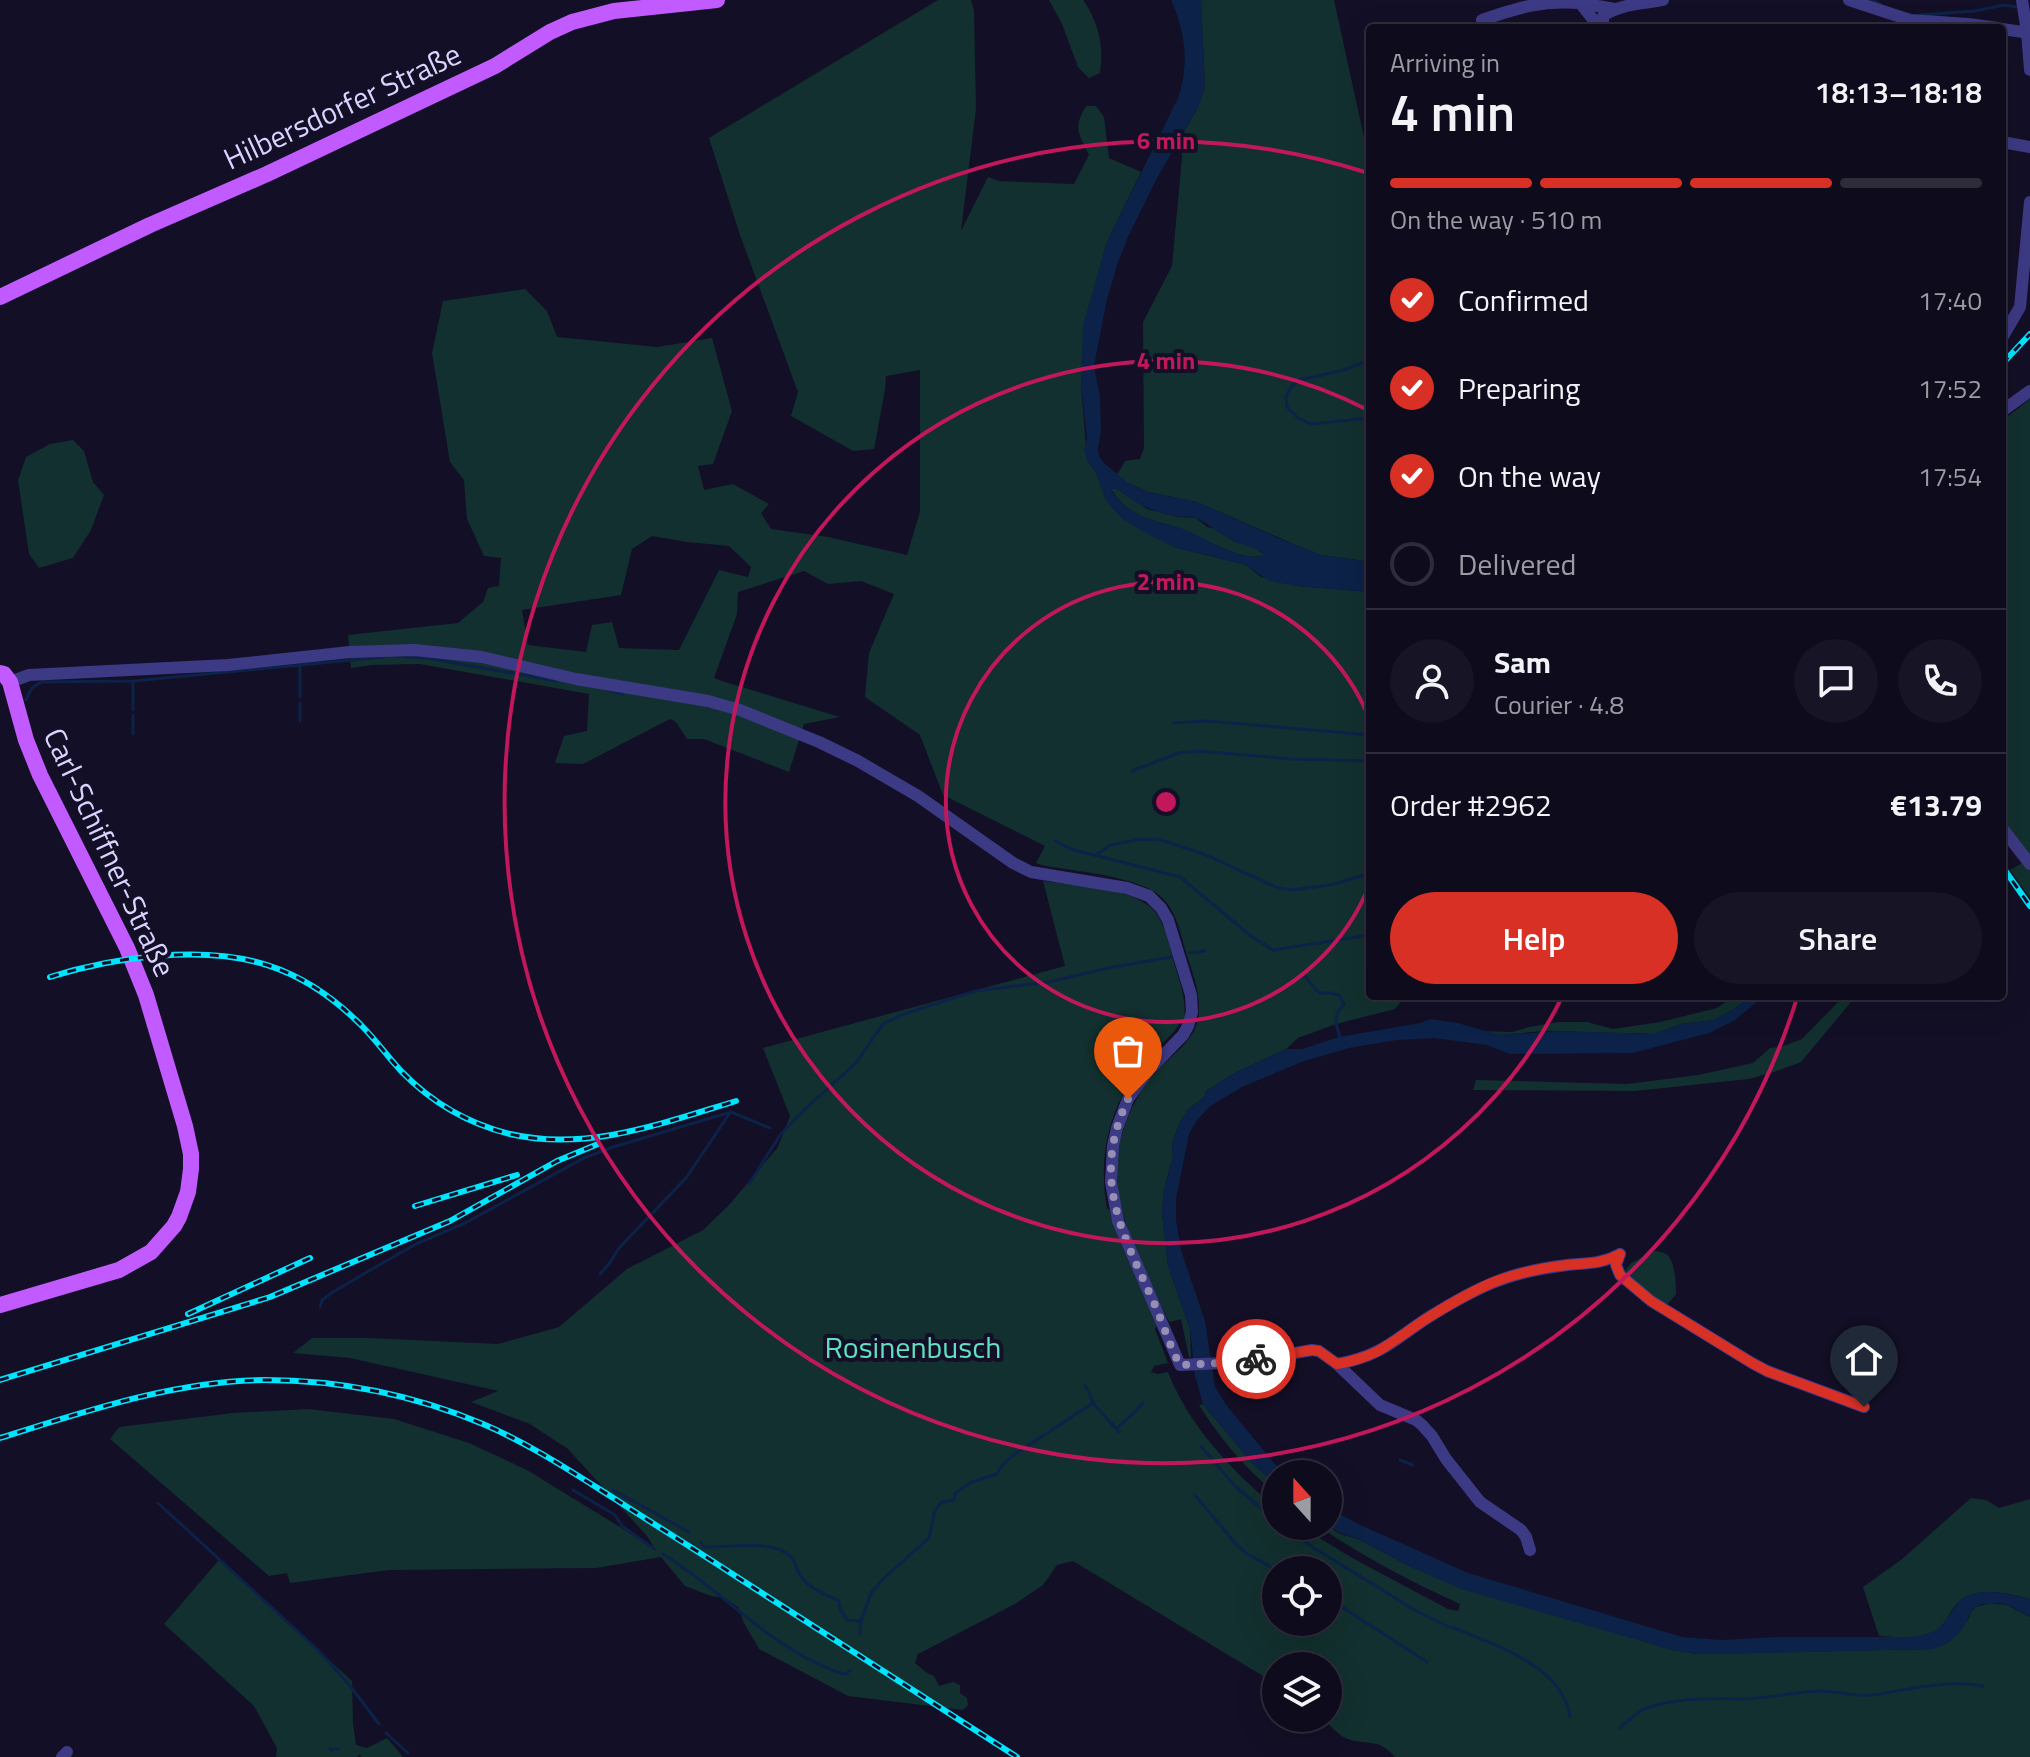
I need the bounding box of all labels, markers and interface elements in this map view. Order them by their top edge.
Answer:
street label: Hilbersdorfer Straße [216,31,468,181]
text: Arriving in [1390,43,1500,82]
text: 18:13–18:18 [1815,69,1982,115]
text: 4 min [1390,72,1515,151]
text: 6 min [1137,122,1195,158]
text: On the way · 510 m [1390,200,1602,239]
text: Confirmed [1458,277,1589,323]
icon: check [1390,278,1434,322]
text: 17:40 [1918,281,1982,320]
text: 4 min [1137,342,1195,378]
text: Preparing [1458,365,1580,411]
icon: check [1390,366,1434,410]
text: 17:52 [1918,369,1982,408]
text: On the way [1458,453,1601,499]
icon: check [1390,454,1434,498]
text: 17:54 [1918,457,1982,496]
text: Delivered [1458,541,1576,587]
text: 2 min [1137,563,1195,599]
button: person [1390,639,1474,723]
text: Sam [1494,639,1551,685]
button: chat [1794,639,1878,723]
button: phone [1898,639,1982,723]
text: Courier · 4.8 [1494,685,1624,724]
street label: Carl-Schiffner-Straße [32,720,188,984]
text: Order #2962 [1390,782,1552,828]
text: €13.79 [1890,782,1982,828]
centre of rings [1152,788,1180,816]
button: Help [1390,892,1678,984]
button: Share [1694,892,1982,984]
pin [1094,1017,1162,1099]
icon: bag [1106,1029,1150,1073]
courier [1216,1319,1296,1399]
park label: Rosinenbusch [825,1324,1001,1370]
pin [1830,1325,1898,1407]
icon: bike [1234,1337,1278,1381]
icon: home [1842,1337,1886,1381]
north arrow [1262,1460,1342,1540]
map controls [1262,1460,1342,1732]
button: locate [1262,1556,1342,1636]
button: layers [1262,1652,1342,1732]

